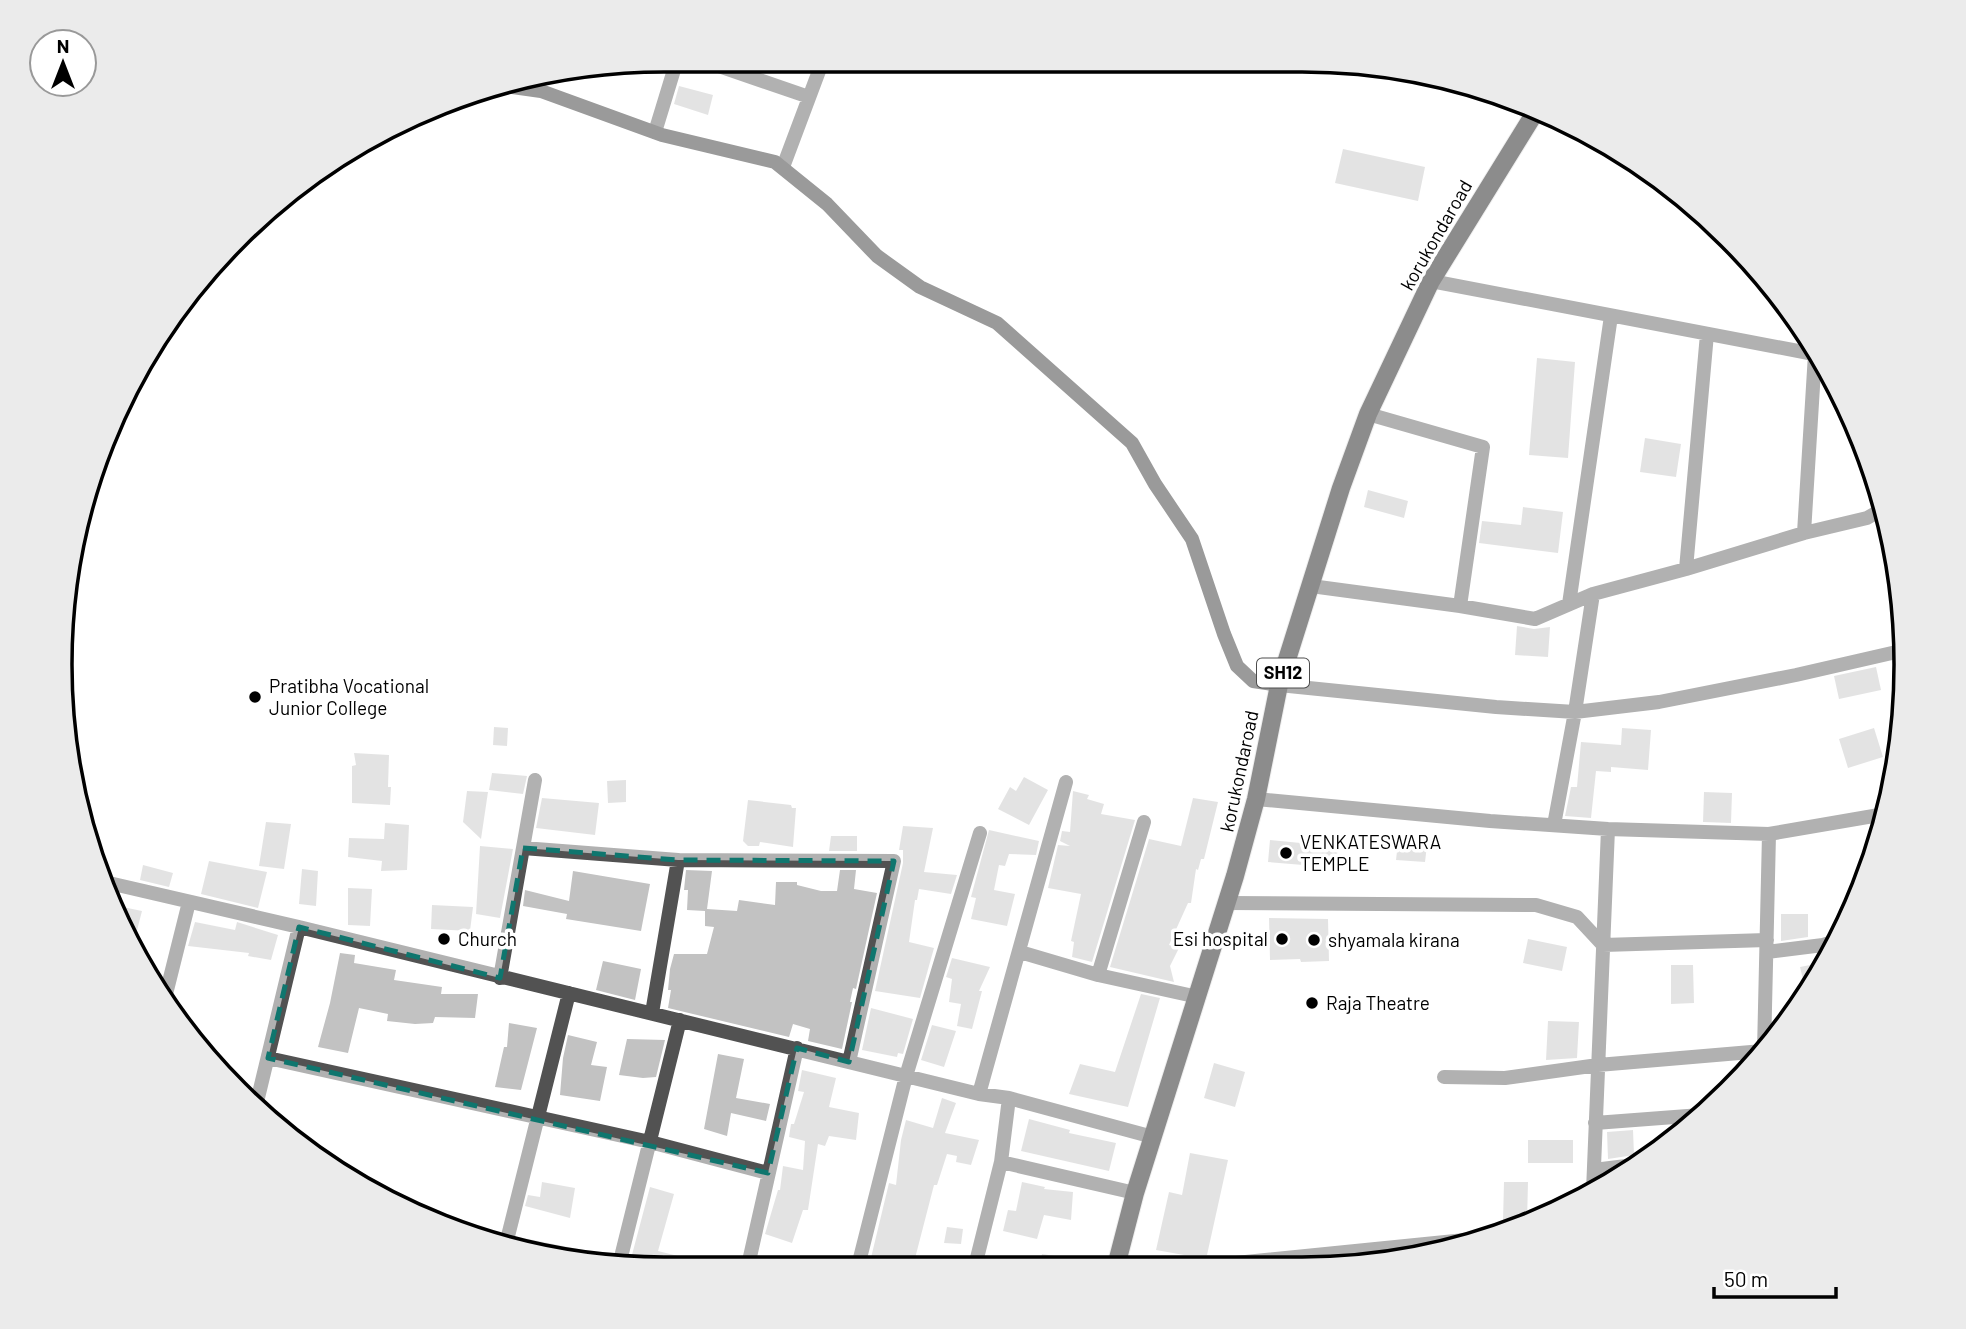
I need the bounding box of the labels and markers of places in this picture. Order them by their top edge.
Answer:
place label: Pratibha Vocational Junior College [269,674,429,719]
marker: Pratibha Vocational Junior College [247,689,263,705]
place label: VENKATESWARA TEMPLE [1300,830,1441,875]
marker: VENKATESWARA TEMPLE [1278,845,1294,861]
place label: Church [458,927,517,950]
place label: Esi hospital [1173,927,1268,950]
place label: shyamala kirana [1328,928,1460,951]
marker: Church [436,931,452,947]
marker: Esi hospital [1274,931,1290,947]
marker: shyamala kirana [1306,932,1322,948]
place label: Raja Theatre [1326,991,1430,1014]
marker: Raja Theatre [1304,995,1320,1011]

